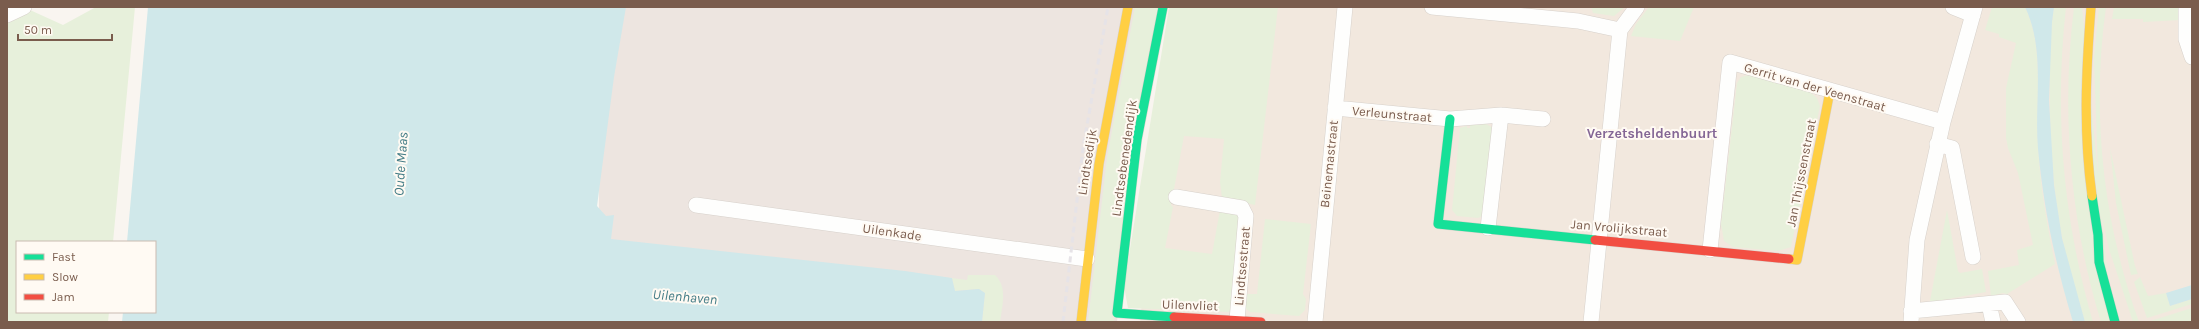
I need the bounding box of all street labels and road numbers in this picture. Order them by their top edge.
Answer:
street label: Gerrit van der Veenstraat [1742,60,1888,114]
street label: Lindtsebenedendijk [1108,99,1140,217]
street label: Verleunstraat [1352,103,1433,125]
street label: Jan Thijssenstraat [1783,118,1819,228]
street label: Beinemastraat [1317,119,1341,209]
street label: Lindtsedijk [1074,128,1100,196]
street label: Jan Vrolijkstraat [1570,216,1668,240]
street label: Uilenkade [862,220,923,244]
street label: Lindtsestraat [1231,226,1253,306]
street label: Uilenvliet [1162,297,1218,313]

